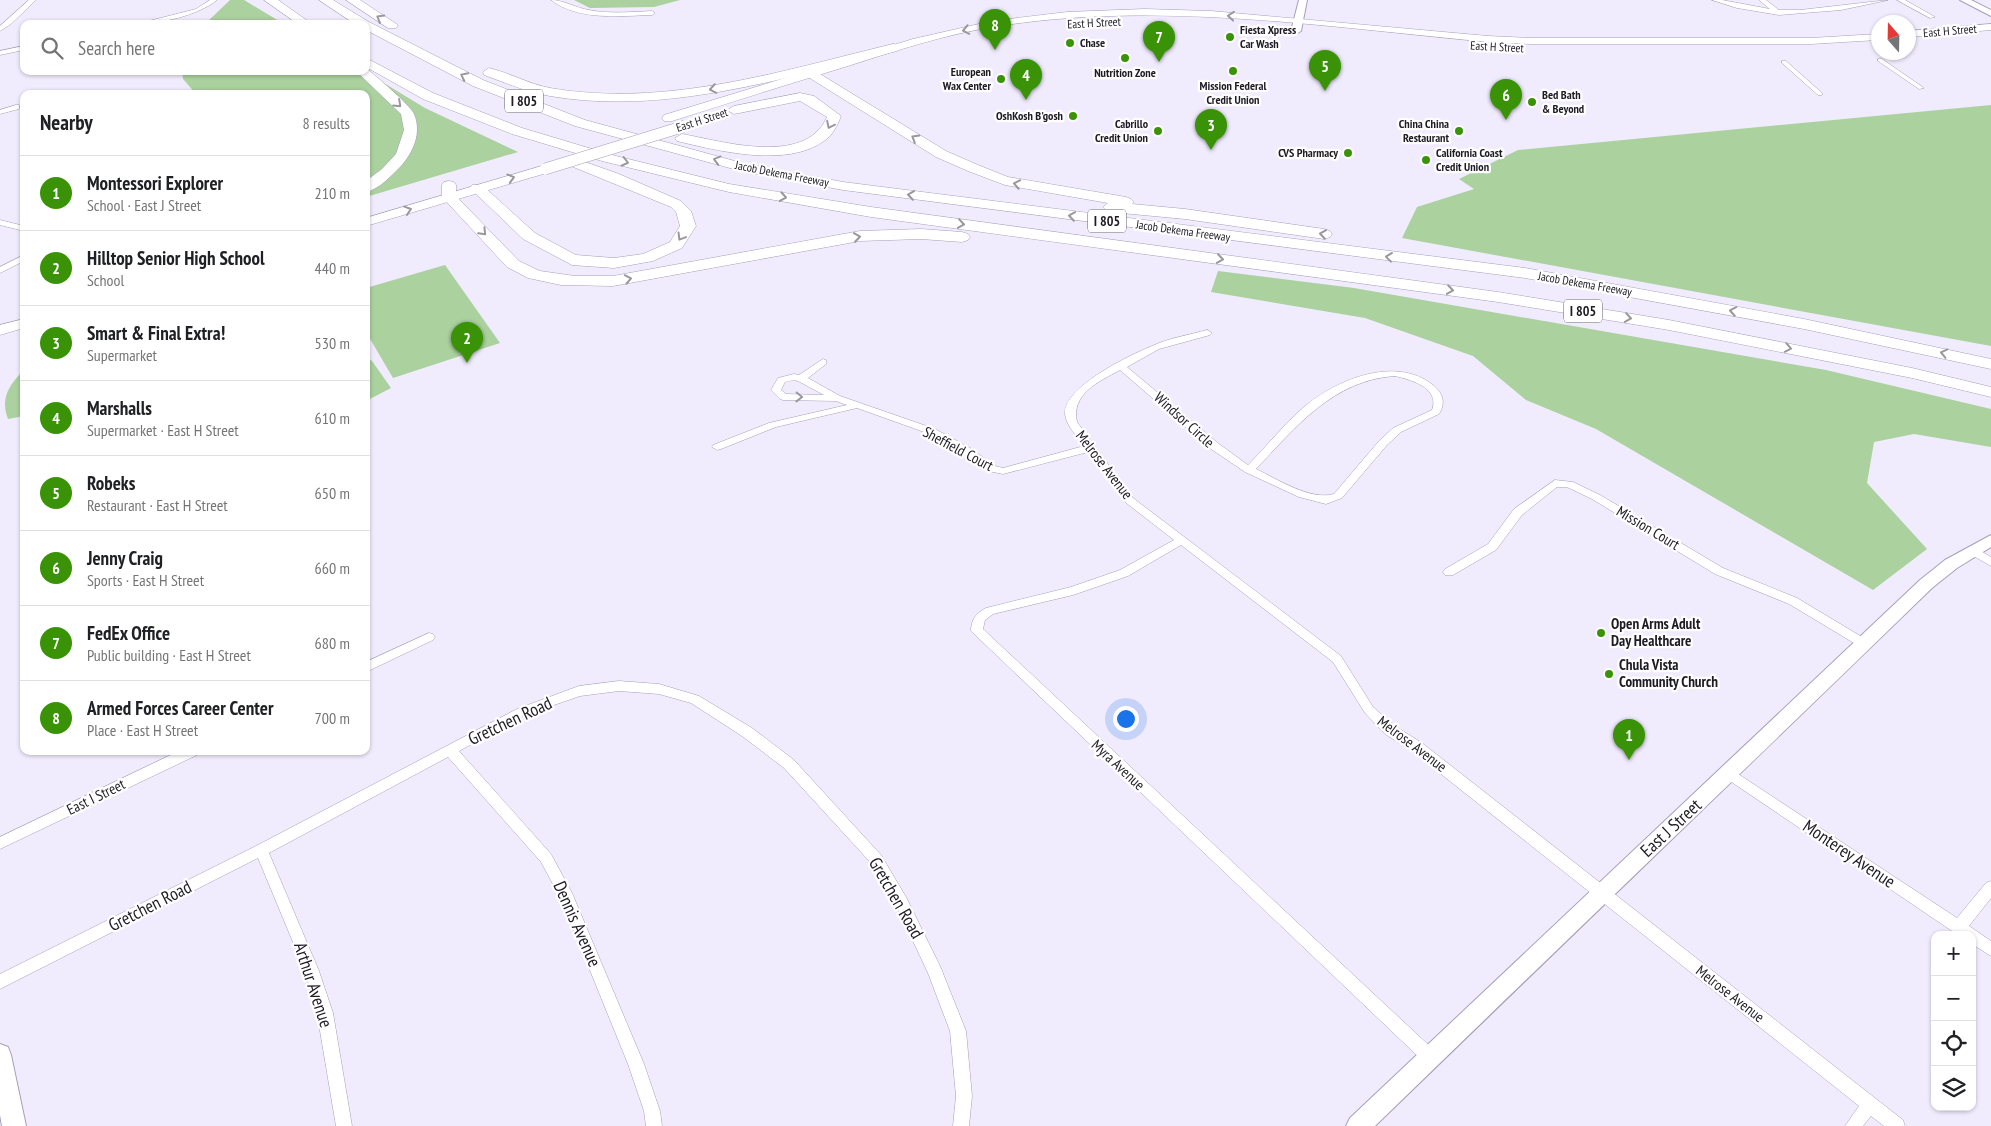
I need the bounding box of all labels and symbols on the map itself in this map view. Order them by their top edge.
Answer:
pin: 8 [979,9,1011,50]
one-way arrow [1227,11,1235,22]
one-way arrow [376,14,385,24]
street label: East H Street [1067,14,1122,31]
north arrow [1871,15,1916,60]
pin: 7 [1143,21,1175,62]
street label: East H Street [1923,21,1978,40]
place label: Fiesta Xpress Car Wash [1240,22,1296,51]
one-way arrow [962,24,971,34]
marker: Fiesta Xpress Car Wash [1224,31,1236,43]
place label: Chase [1080,35,1105,50]
marker: Chase [1064,37,1076,49]
street label: East H Street [1470,38,1525,55]
pin: 5 [1309,50,1341,91]
marker: Nutrition Zone [1119,52,1131,64]
pin: 4 [1010,59,1042,100]
place label: European Wax Center [942,64,991,93]
place label: Nutrition Zone [1094,65,1156,80]
marker: Mission Federal Credit Union [1227,65,1239,77]
one-way arrow [460,72,469,82]
marker: European Wax Center [995,73,1007,85]
place label: Mission Federal Credit Union [1200,78,1267,107]
pin: 6 [1490,79,1522,120]
one-way arrow [709,84,717,94]
place label: Bed Bath & Beyond [1542,87,1584,116]
road number: I 805 [505,90,543,112]
marker: Bed Bath & Beyond [1526,96,1538,108]
one-way arrow [392,98,401,107]
street label: East H Street [674,104,730,135]
place label: OshKosh B'gosh [996,108,1063,123]
pin: 3 [1195,109,1227,150]
marker: OshKosh B'gosh [1067,110,1079,122]
place label: Cabrillo Credit Union [1095,116,1149,145]
place label: China China Restaurant [1399,116,1450,145]
one-way arrow [826,119,836,128]
marker: Cabrillo Credit Union [1152,125,1164,137]
marker: China China Restaurant [1453,125,1465,137]
one-way arrow [912,134,921,144]
place label: CVS Pharmacy [1278,145,1338,160]
place label: California Coast Credit Union [1436,145,1503,174]
marker: CVS Pharmacy [1342,147,1354,159]
marker: California Coast Credit Union [1420,154,1432,166]
one-way arrow [620,156,629,167]
one-way arrow [713,156,721,166]
street label: Jacob Dekema Freeway [733,157,831,190]
one-way arrow [506,174,515,184]
one-way arrow [1012,179,1021,189]
one-way arrow [907,190,915,201]
one-way arrow [779,191,788,201]
one-way arrow [403,206,411,216]
road number: I 805 [1088,210,1126,232]
one-way arrow [1068,211,1076,222]
street label: Jacob Dekema Freeway [1134,216,1232,245]
one-way arrow [958,218,966,229]
one-way arrow [477,226,486,235]
one-way arrow [1318,229,1326,240]
one-way arrow [678,232,688,241]
one-way arrow [853,232,861,243]
one-way arrow [1385,252,1393,263]
one-way arrow [1216,253,1224,264]
street label: Jacob Dekema Freeway [1536,268,1634,299]
one-way arrow [624,274,633,284]
one-way arrow [1446,284,1454,295]
road number: I 805 [1564,300,1602,322]
one-way arrow [1728,306,1737,316]
one-way arrow [1624,312,1632,323]
pin: 2 [451,322,483,363]
one-way arrow [1783,343,1792,353]
one-way arrow [1939,348,1948,359]
street label: Windsor Circle [1150,388,1218,452]
one-way arrow [796,392,804,402]
street label: Sheffield Court [920,422,997,475]
street label: Melrose Avenue [1072,427,1137,503]
street label: Mission Court [1613,501,1683,554]
place label: Open Arms Adult Day Healthcare [1611,614,1701,650]
marker: Open Arms Adult Day Healthcare [1595,627,1607,639]
place label: Chula Vista Community Church [1619,655,1718,691]
marker: Chula Vista Community Church [1603,668,1615,680]
street label: Gretchen Road [464,691,556,750]
your location [1113,706,1139,732]
street label: Melrose Avenue [1374,711,1451,776]
pin: 1 [1613,719,1645,760]
street label: Myra Avenue [1088,735,1149,794]
street label: East I Street [64,774,128,819]
street label: East J Street [1635,794,1706,862]
street label: Monterey Avenue [1799,814,1900,893]
street label: Gretchen Road [864,853,929,943]
street label: Gretchen Road [104,875,195,936]
street label: Dennis Avenue [548,877,607,970]
street label: Arthur Avenue [289,939,338,1030]
street label: Melrose Avenue [1692,961,1768,1026]

